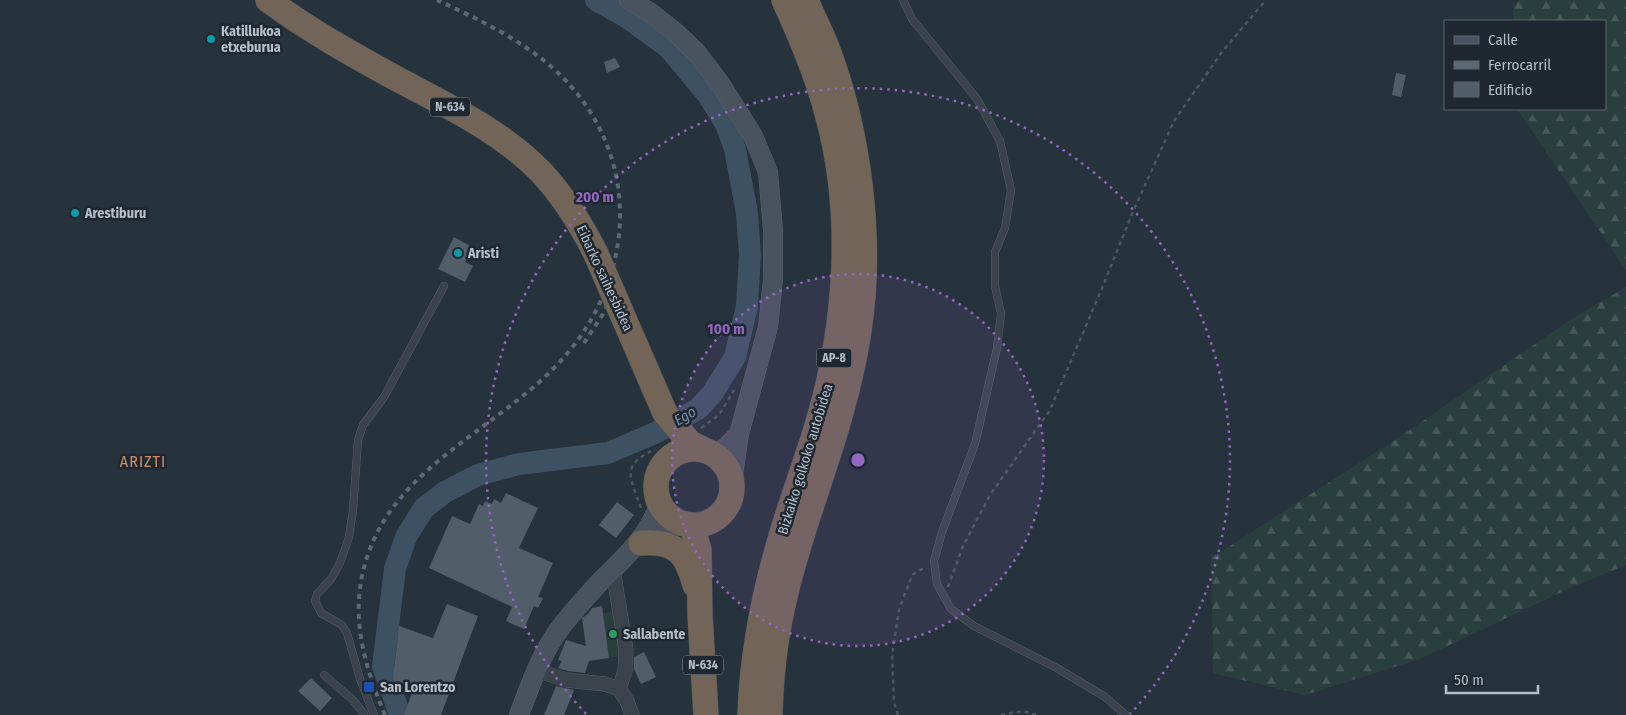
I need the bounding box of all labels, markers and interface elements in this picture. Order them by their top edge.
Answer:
legend [1444,20,1606,110]
place label: Katillukoa etxeburua [221,23,281,56]
text: Calle [1488,31,1518,49]
marker: Katillukoa etxeburua [205,33,217,45]
text: Ferrocarril [1488,56,1551,74]
text: Edificio [1488,81,1533,99]
road number: N-634 [430,98,470,116]
text: 200 m [575,188,614,206]
place label: Arestiburu [84,205,146,222]
marker: Arestiburu [69,207,81,219]
street label: Eibarko saihesbidea [573,223,637,334]
place label: Aristi [467,245,499,262]
marker: Aristi [452,247,464,259]
text: 100 m [707,320,745,338]
road number: AP-8 [816,348,852,368]
street label: Bizkaiko golkoko autobidea [774,382,837,537]
water label: Ego [671,402,699,430]
centre of rings [849,451,867,469]
district label: ARIZTI [120,452,166,471]
place label: Sallabente [623,626,685,643]
marker: Sallabente [607,628,619,640]
road number: N-634 [683,656,723,674]
scale bar [1446,662,1538,694]
text: 50 m [1454,671,1484,689]
place label: San Lorentzo [380,679,456,696]
marker: San Lorentzo [362,680,376,694]

